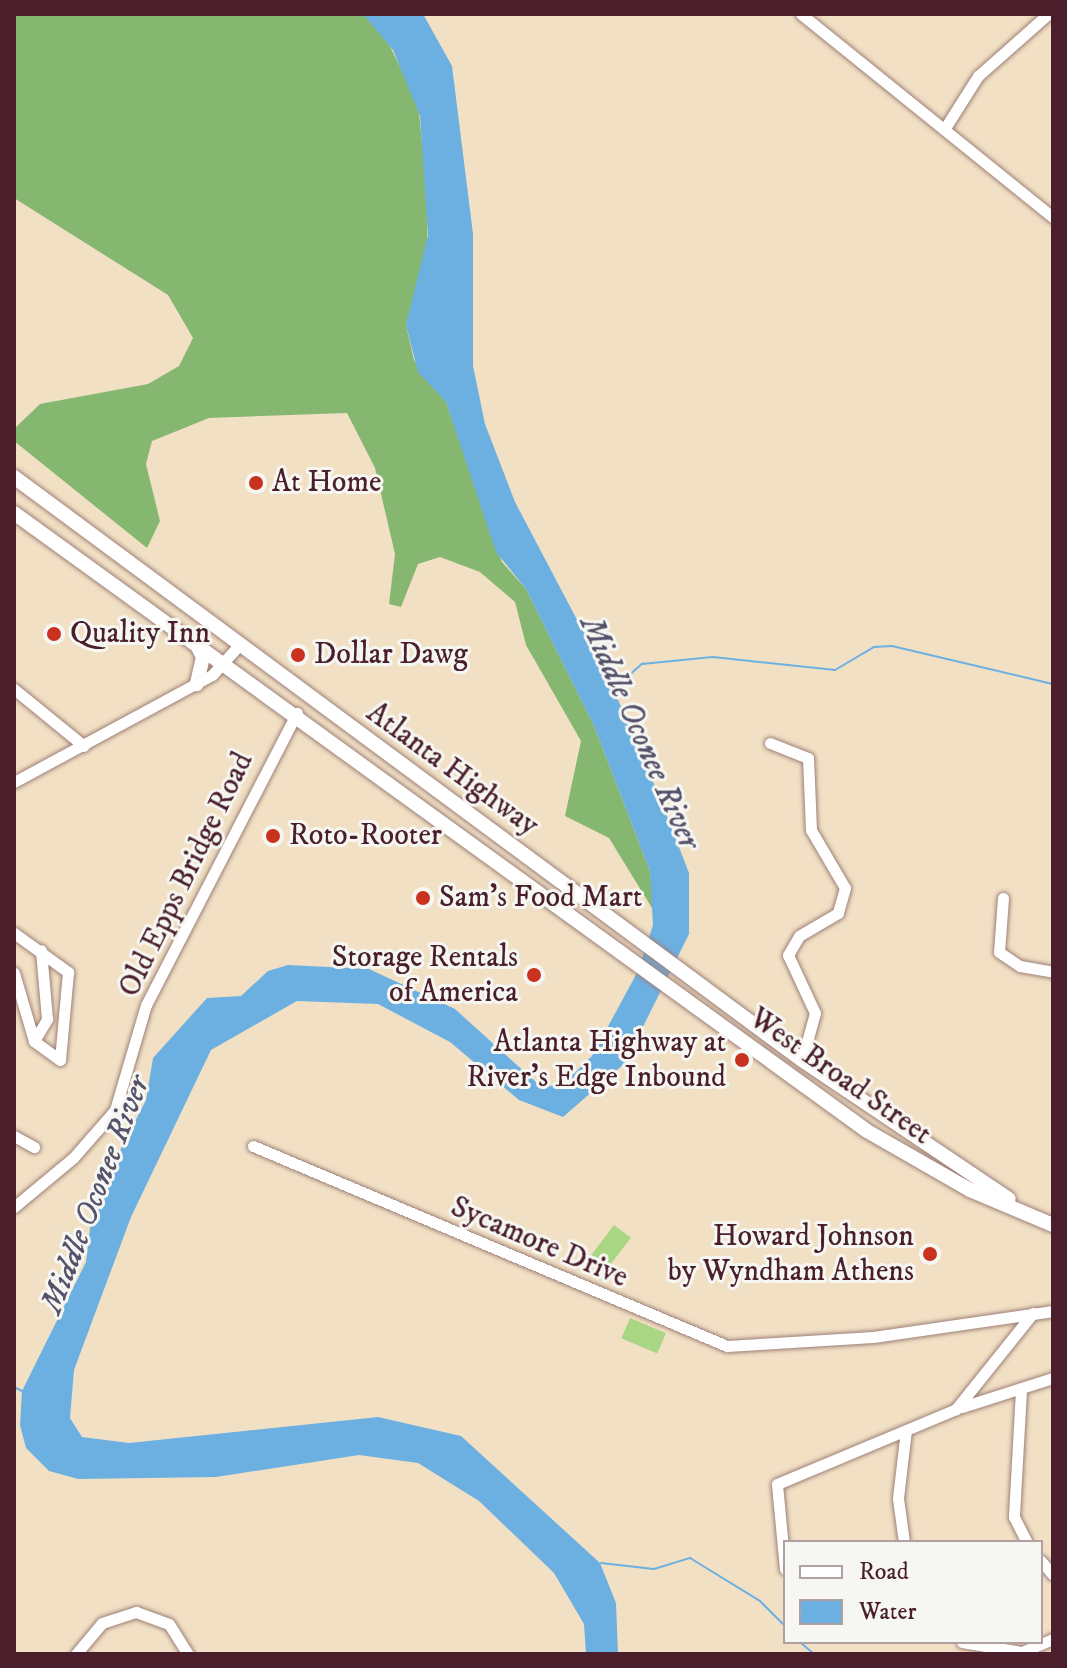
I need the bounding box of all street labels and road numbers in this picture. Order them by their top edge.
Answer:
street label: Atlanta Highway [359,696,545,844]
street label: Old Epps Bridge Road [112,747,262,1003]
street label: West Broad Street [742,1001,938,1153]
street label: Sycamore Drive [445,1190,633,1296]

